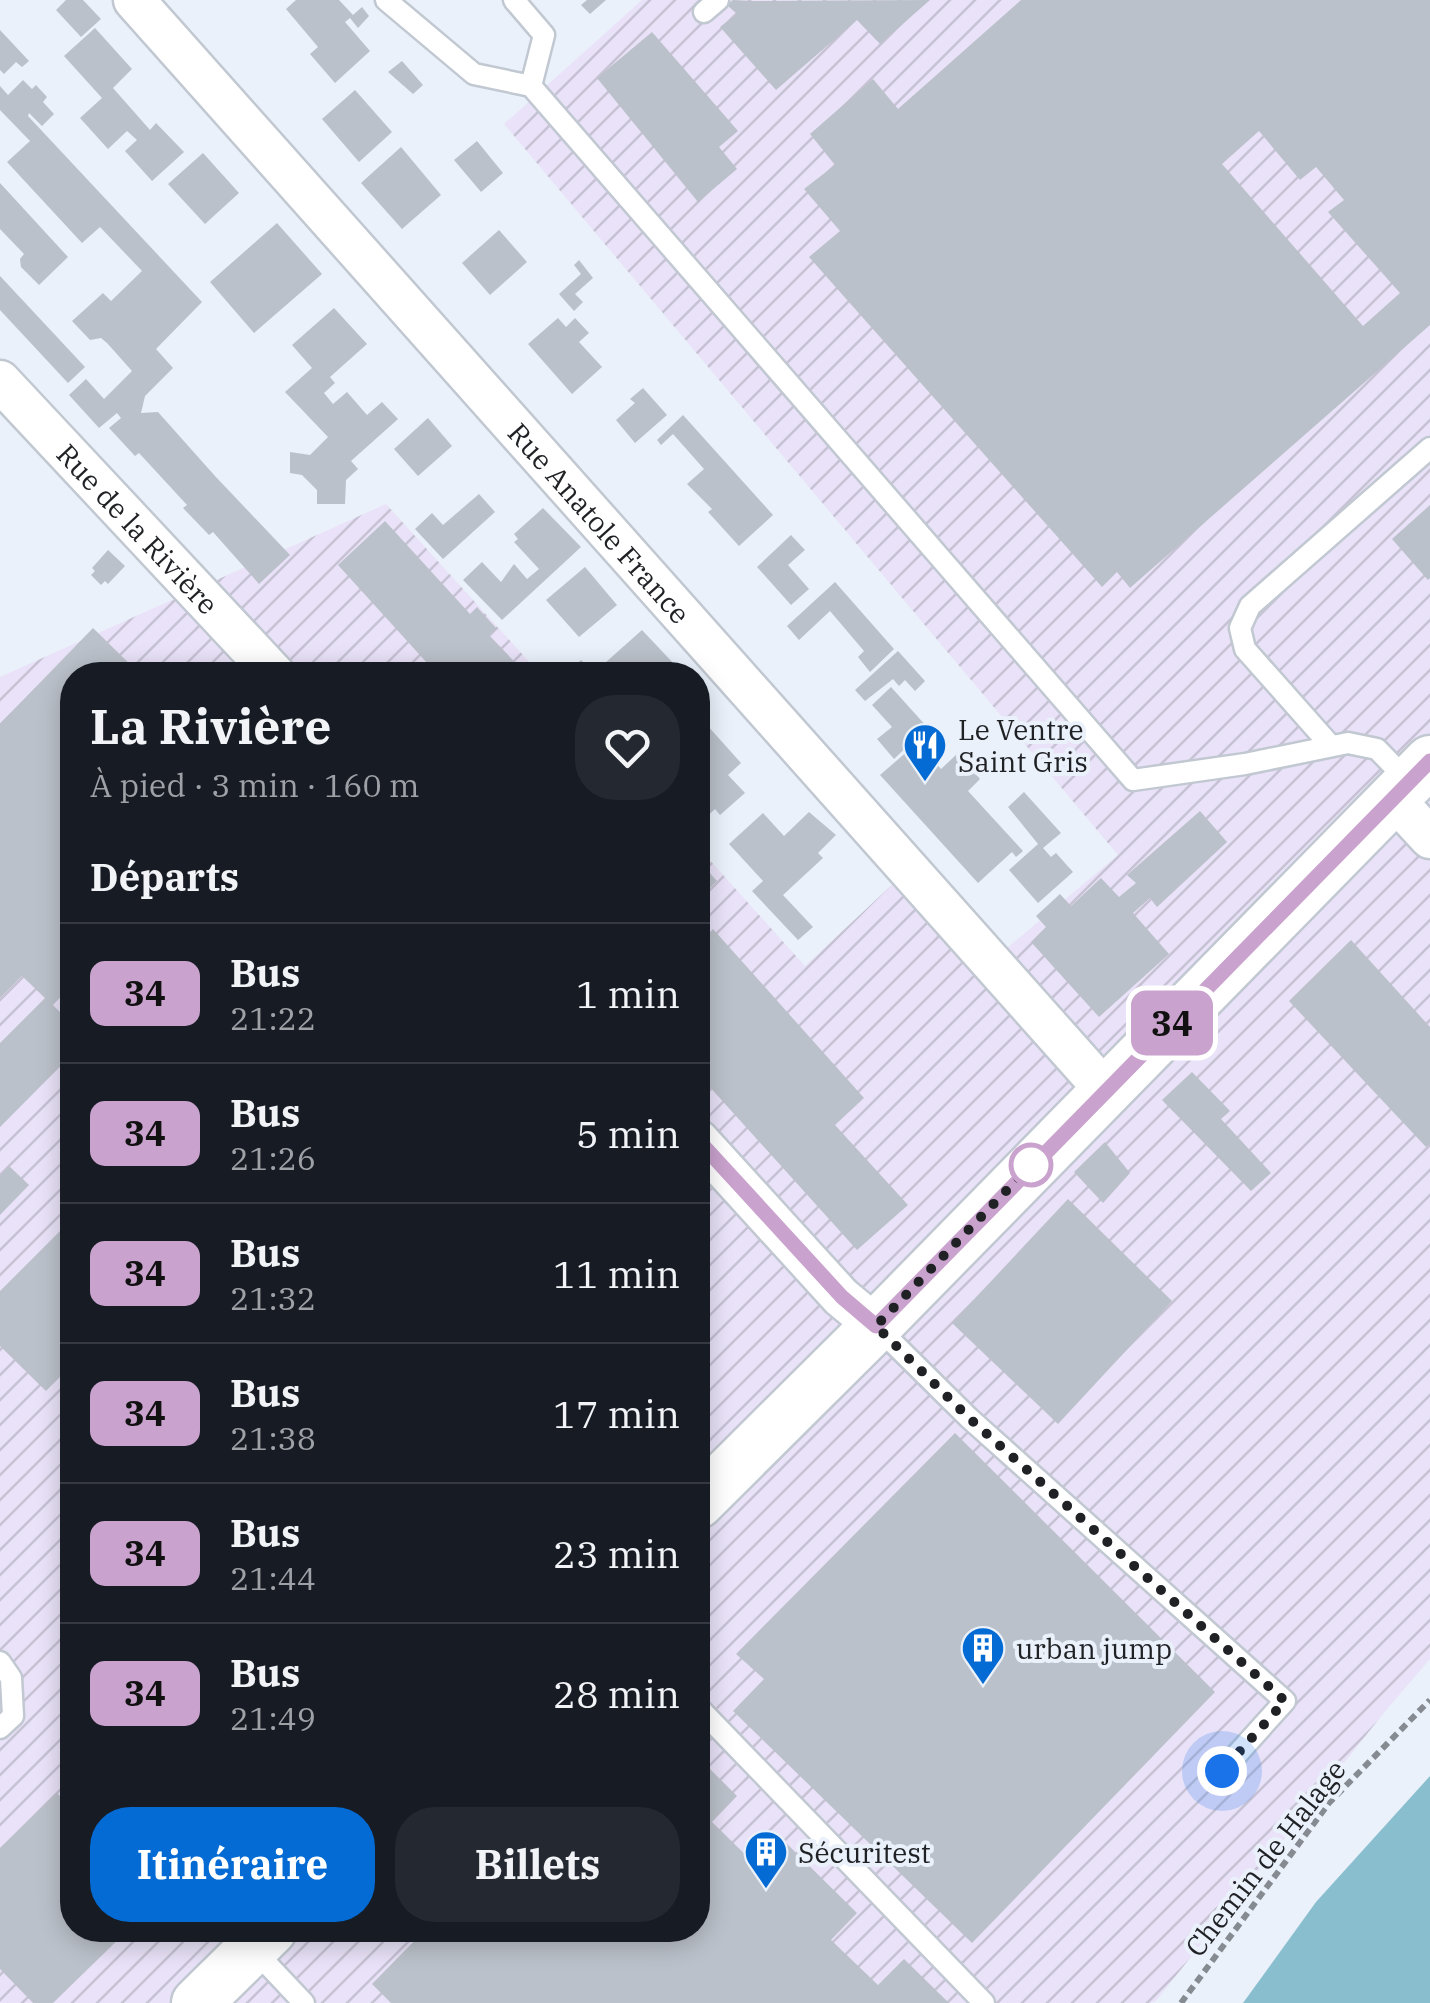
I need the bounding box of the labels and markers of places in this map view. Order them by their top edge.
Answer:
place label: Le Ventre Saint Gris [958,711,1088,780]
restaurant icon: Le Ventre Saint Gris [902,722,948,783]
unlabelled marker [1010,1144,1052,1186]
building icon: urban jump [960,1625,1006,1686]
place label: urban jump [1016,1630,1172,1667]
building icon: Sécuritest [743,1829,789,1890]
place label: Sécuritest [798,1834,931,1871]

